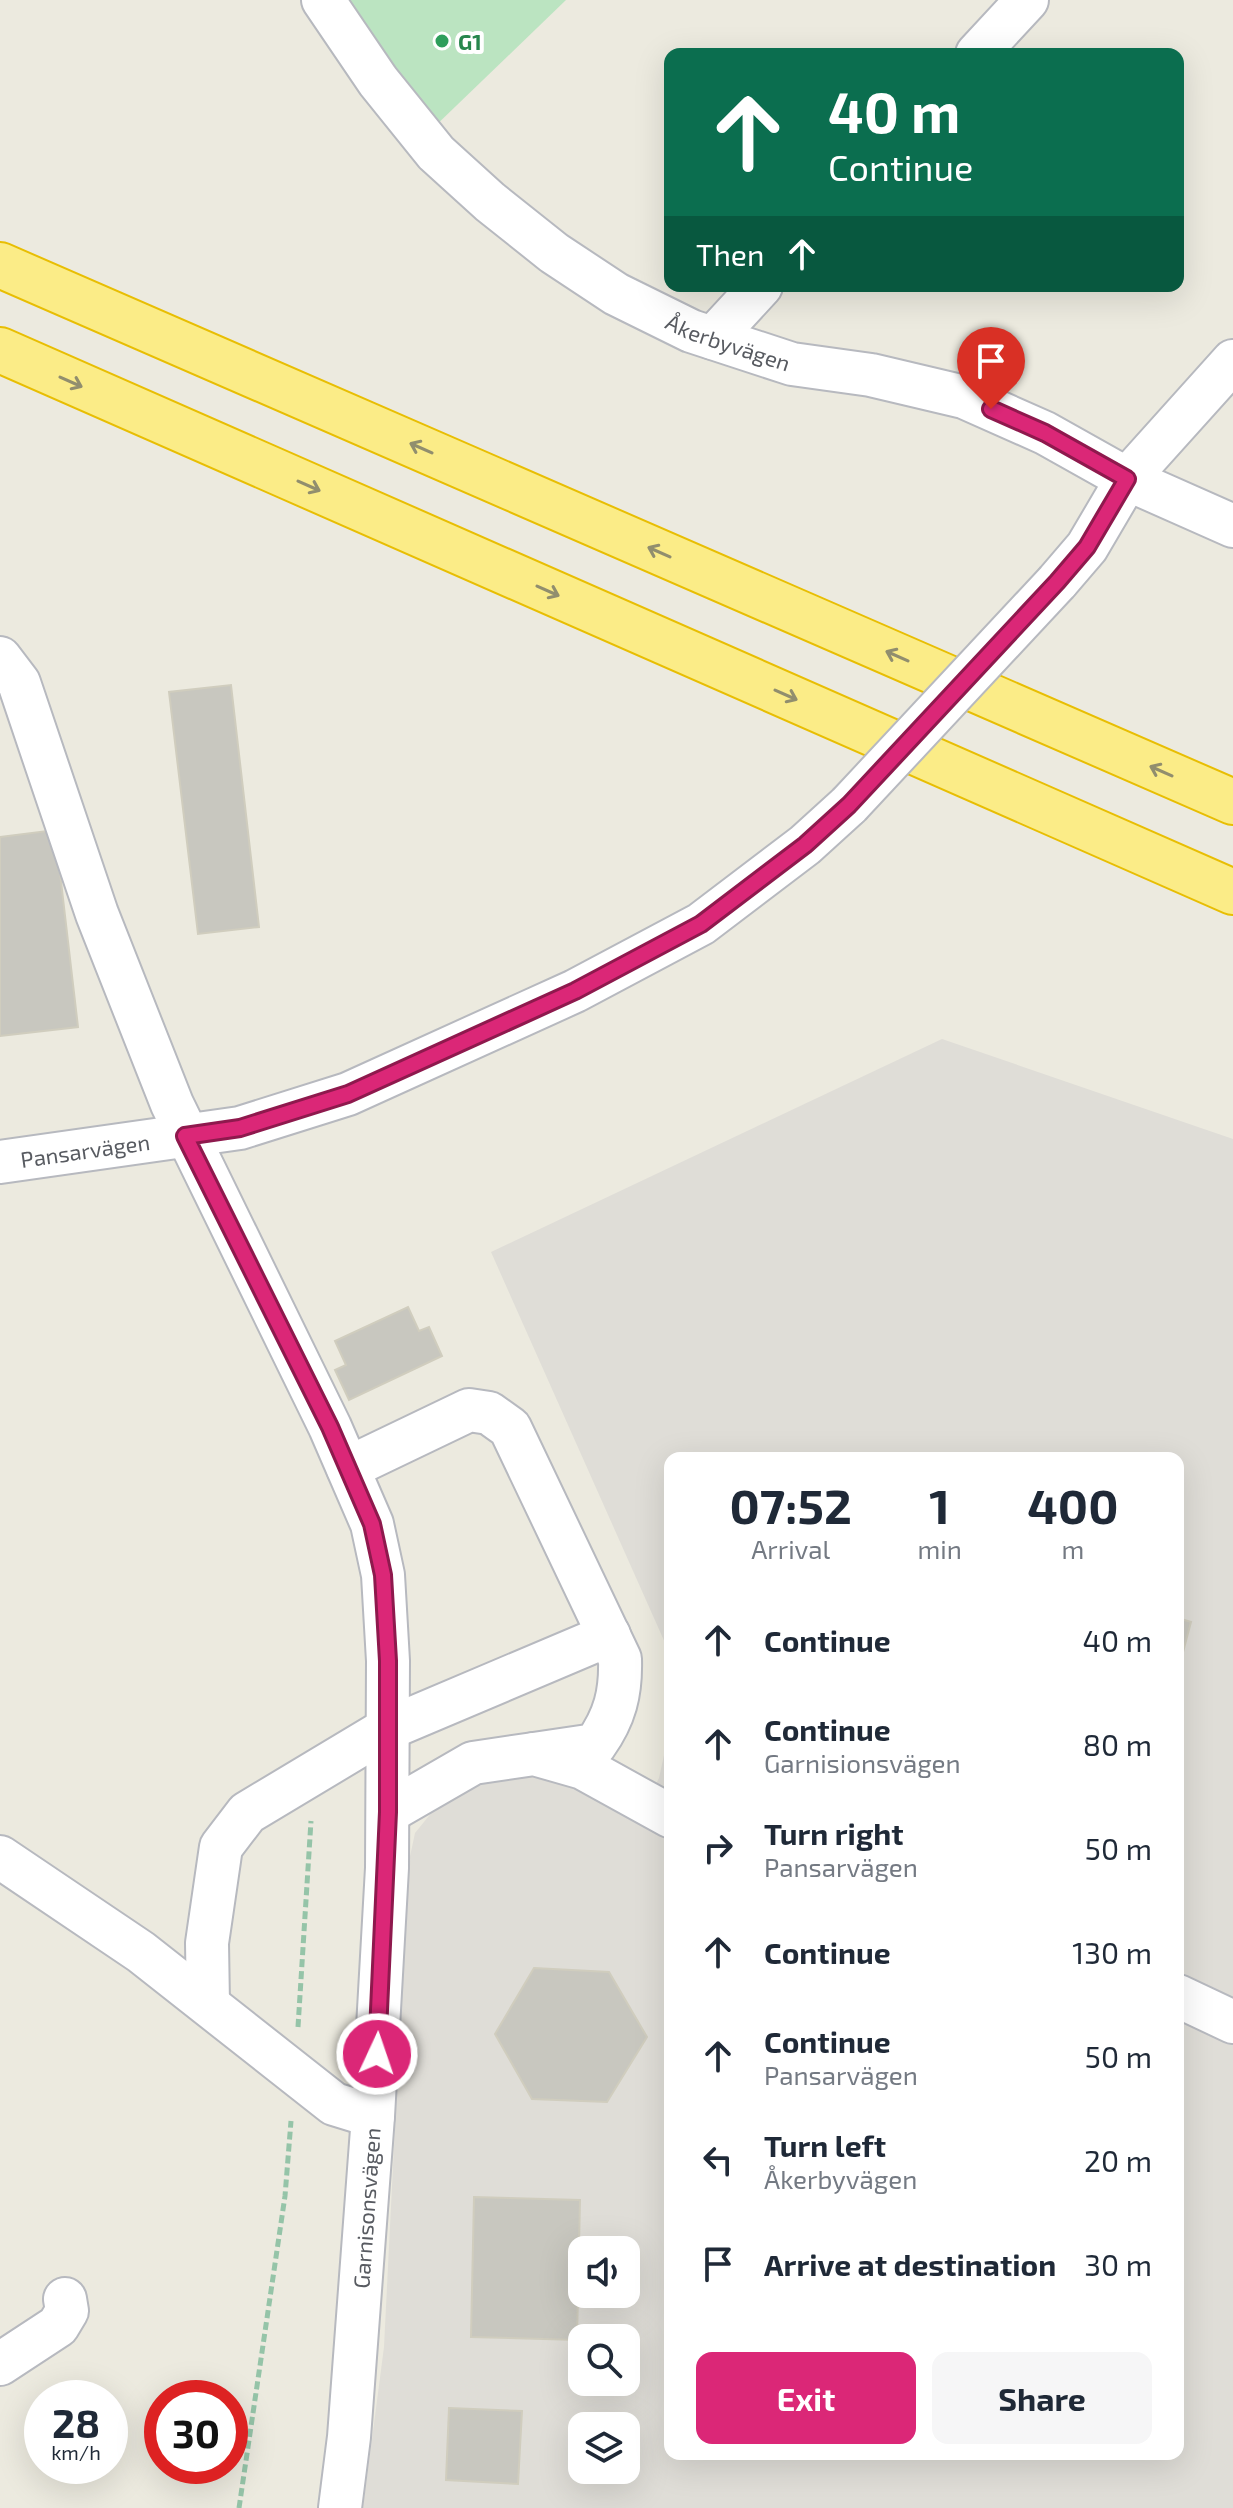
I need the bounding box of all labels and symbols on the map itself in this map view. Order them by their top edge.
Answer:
place label: G1 [458,28,482,54]
marker: G1 [433,32,451,50]
street label: Åkerbyvägen [662,308,794,376]
pin [957,327,1025,409]
one-way arrow [59,375,83,390]
one-way arrow [409,440,433,455]
one-way arrow [297,480,321,495]
one-way arrow [647,543,672,558]
one-way arrow [535,584,559,599]
one-way arrow [886,647,910,662]
one-way arrow [773,689,797,704]
one-way arrow [1150,762,1174,777]
street label: Pansarvägen [19,1128,152,1172]
position arrow [335,2012,419,2096]
street label: Garnisonsvägen [347,2127,385,2289]
speed limit sign: 30 [144,2380,248,2484]

